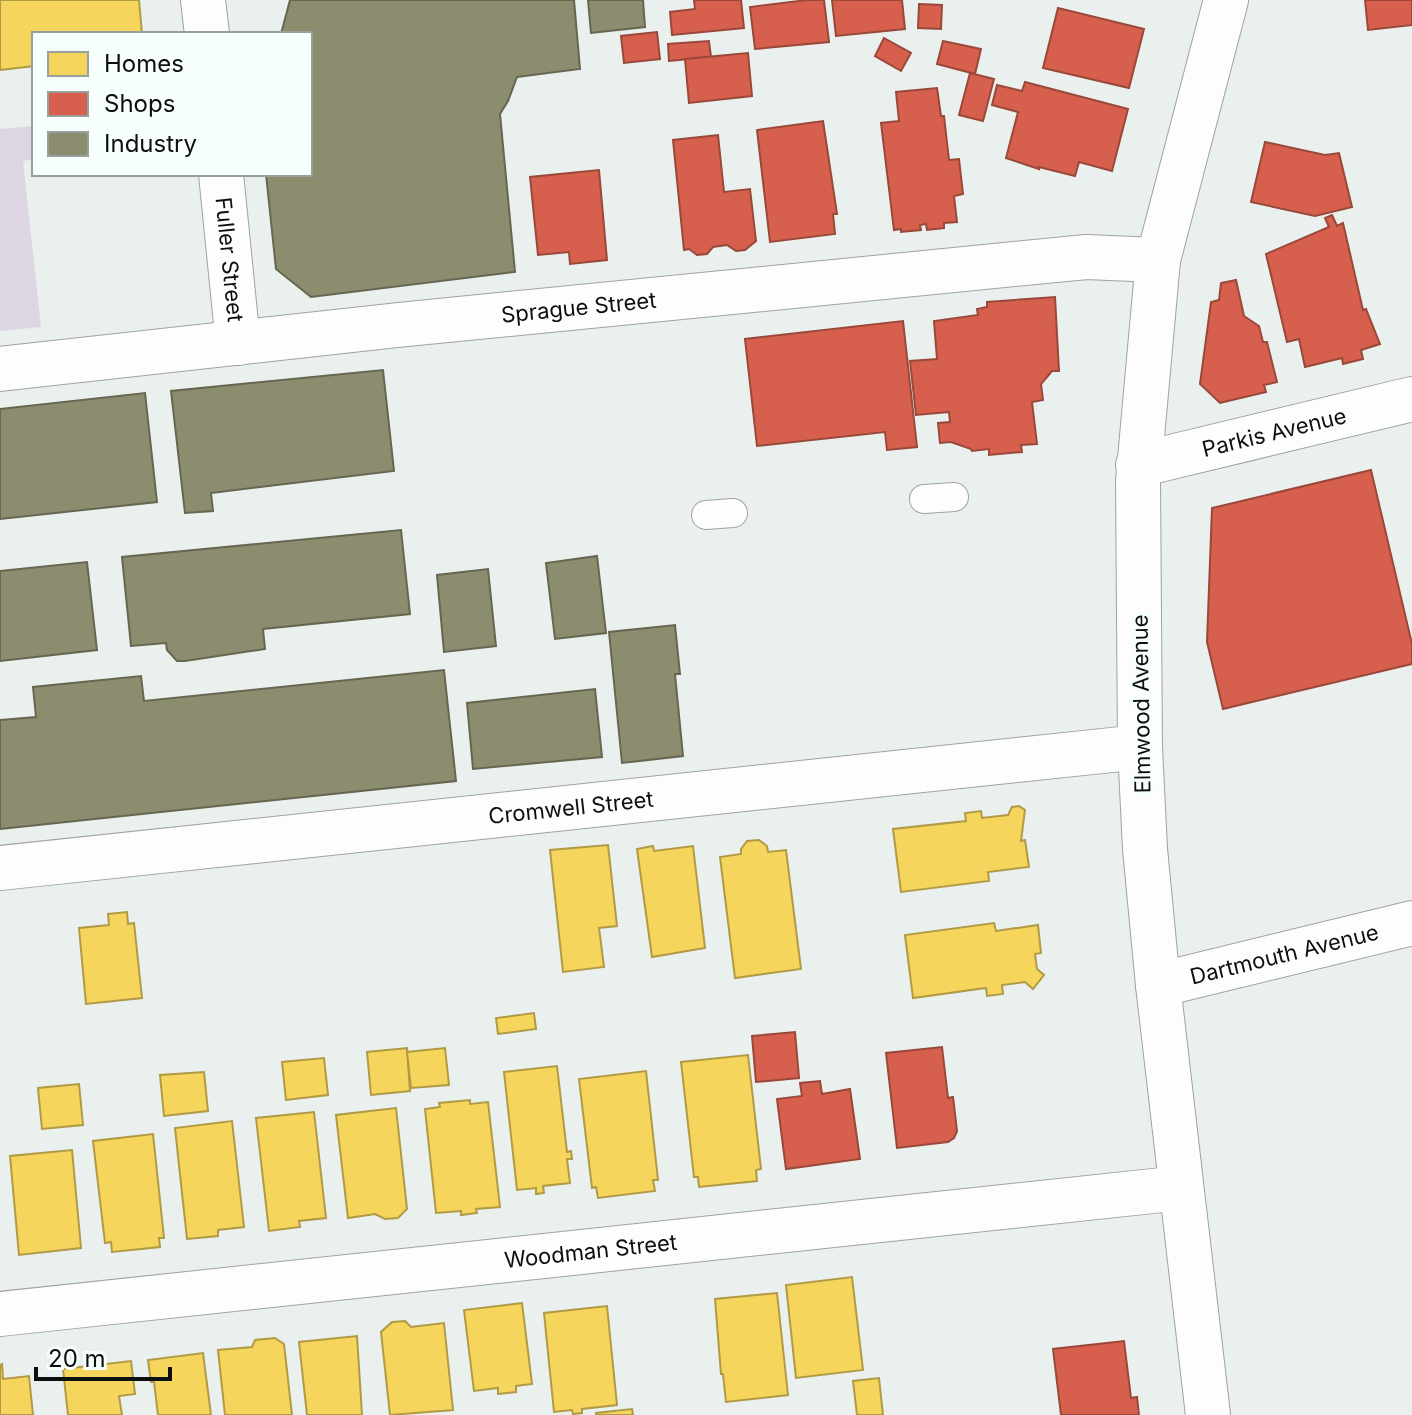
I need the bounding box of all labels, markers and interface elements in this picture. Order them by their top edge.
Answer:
legend [32,32,312,176]
text: Homes [104,49,184,78]
text: Shops [104,89,175,118]
text: Industry [104,129,197,158]
street label: Fuller Street [210,196,249,323]
street label: Sprague Street [500,287,658,328]
street label: Parkis Avenue [1199,402,1349,462]
street label: Elmwood Avenue [1126,614,1156,794]
street label: Cromwell Street [487,786,655,829]
street label: Dartmouth Avenue [1187,919,1381,990]
street label: Woodman Street [503,1229,678,1273]
scale bar [36,1331,170,1381]
text: 20 m [48,1344,106,1373]

